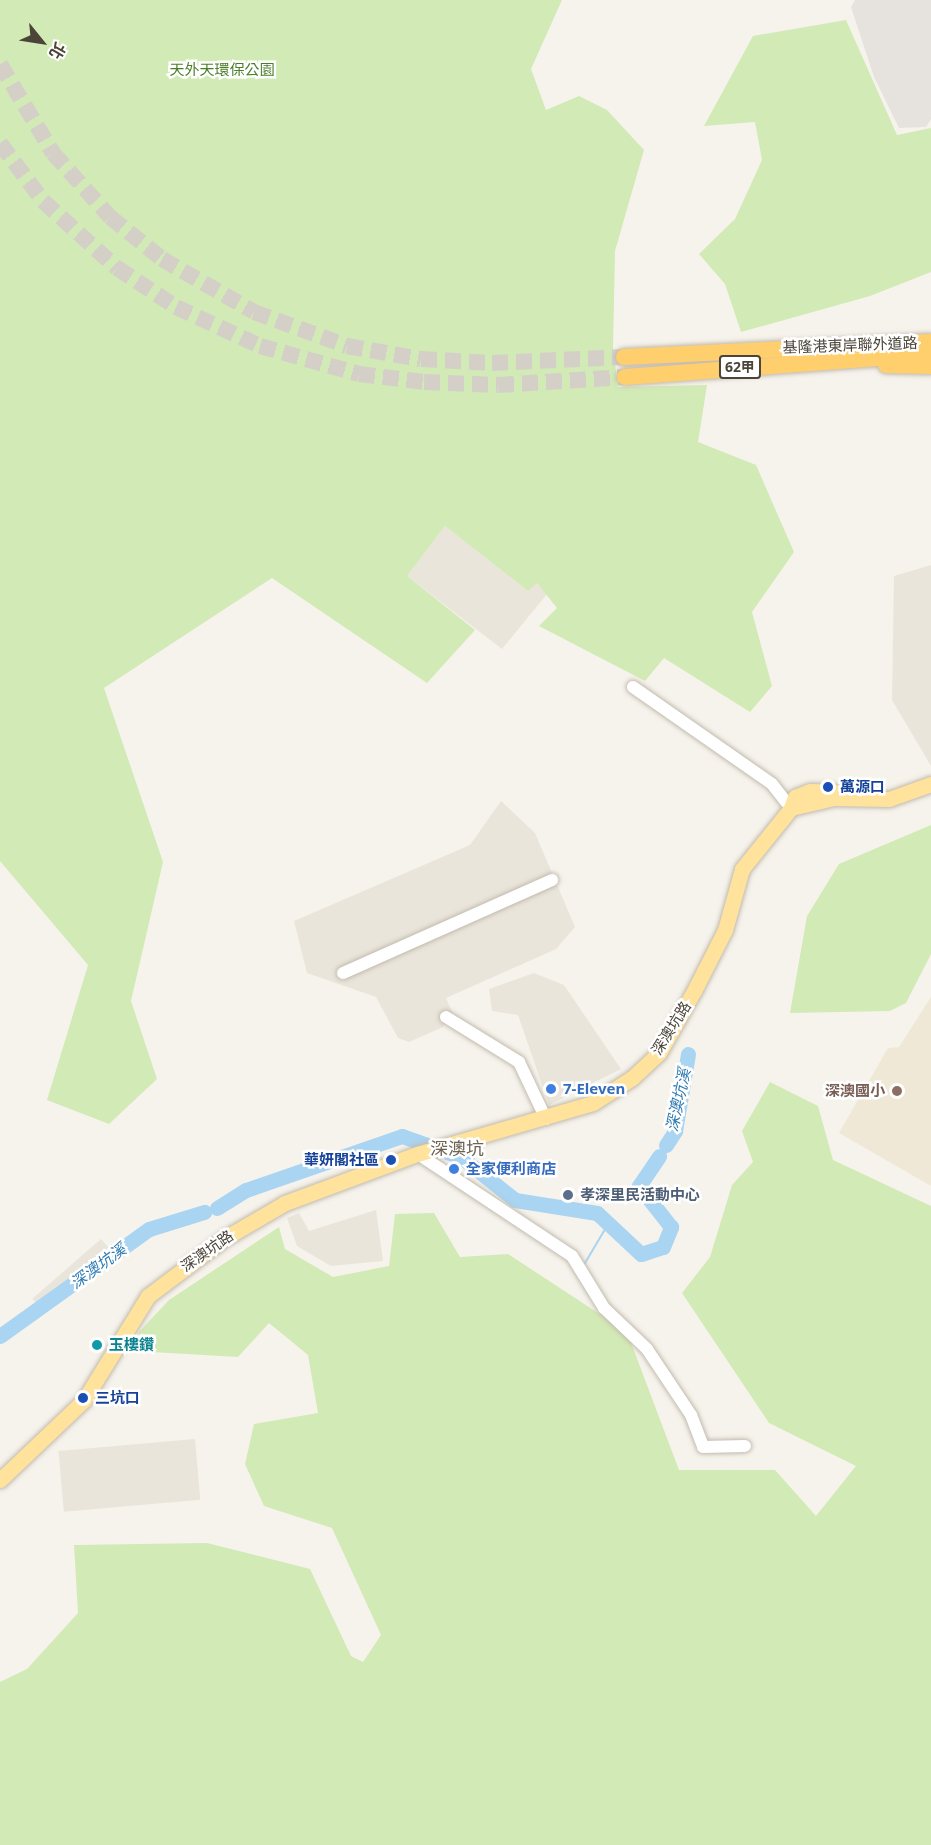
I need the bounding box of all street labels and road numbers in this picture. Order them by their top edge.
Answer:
street label: 基隆港東岸聯外道路 [782,334,918,356]
road number: 62甲 [718,356,762,378]
street label: 深澳坑路 [647,998,695,1058]
street label: 深澳坑路 [177,1226,237,1276]

